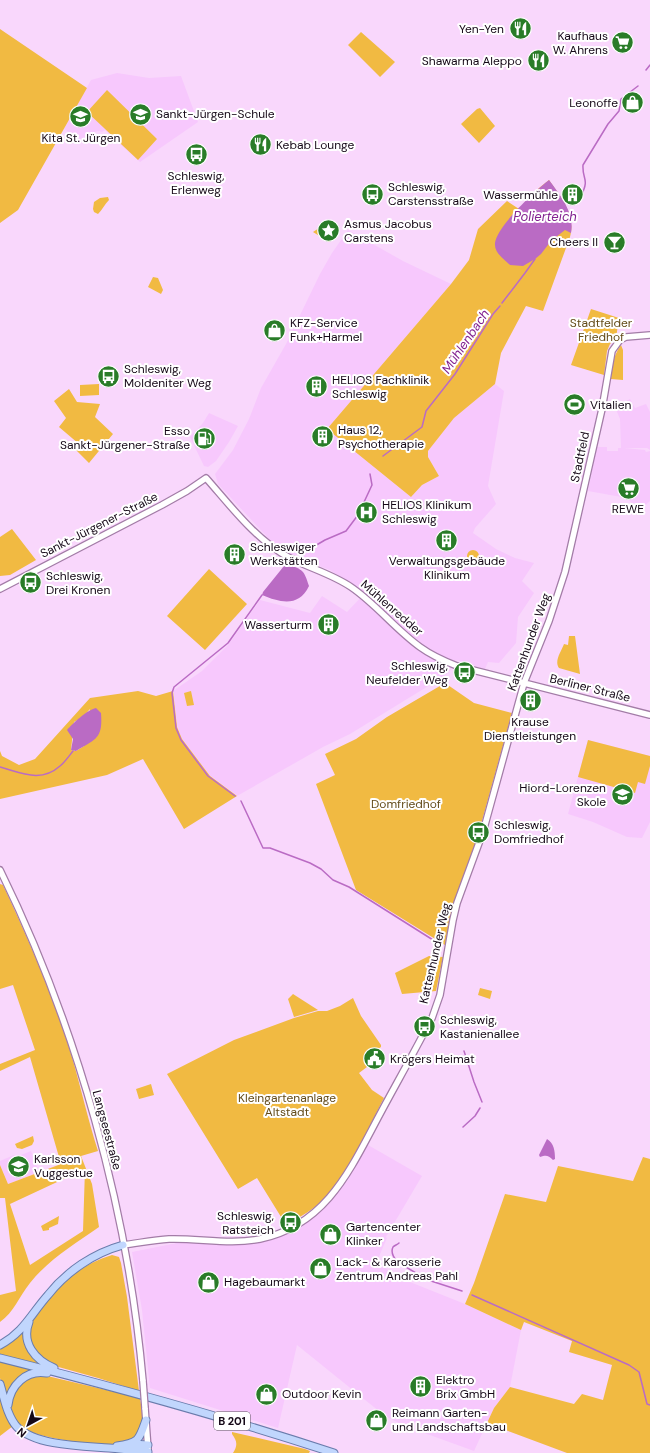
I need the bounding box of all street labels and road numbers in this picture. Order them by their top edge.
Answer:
street label: Stadtfeld [567,430,593,484]
street label: Sankt-Jürgener-Straße [37,488,161,562]
street label: Mühlenredder [357,577,427,640]
street label: Kattenhunder Weg [504,591,554,693]
street label: Berliner Straße [548,670,632,706]
street label: Kattenhunder Weg [416,901,454,1005]
street label: Langseestraße [89,1088,125,1172]
road number: B 201 [214,1412,250,1430]

